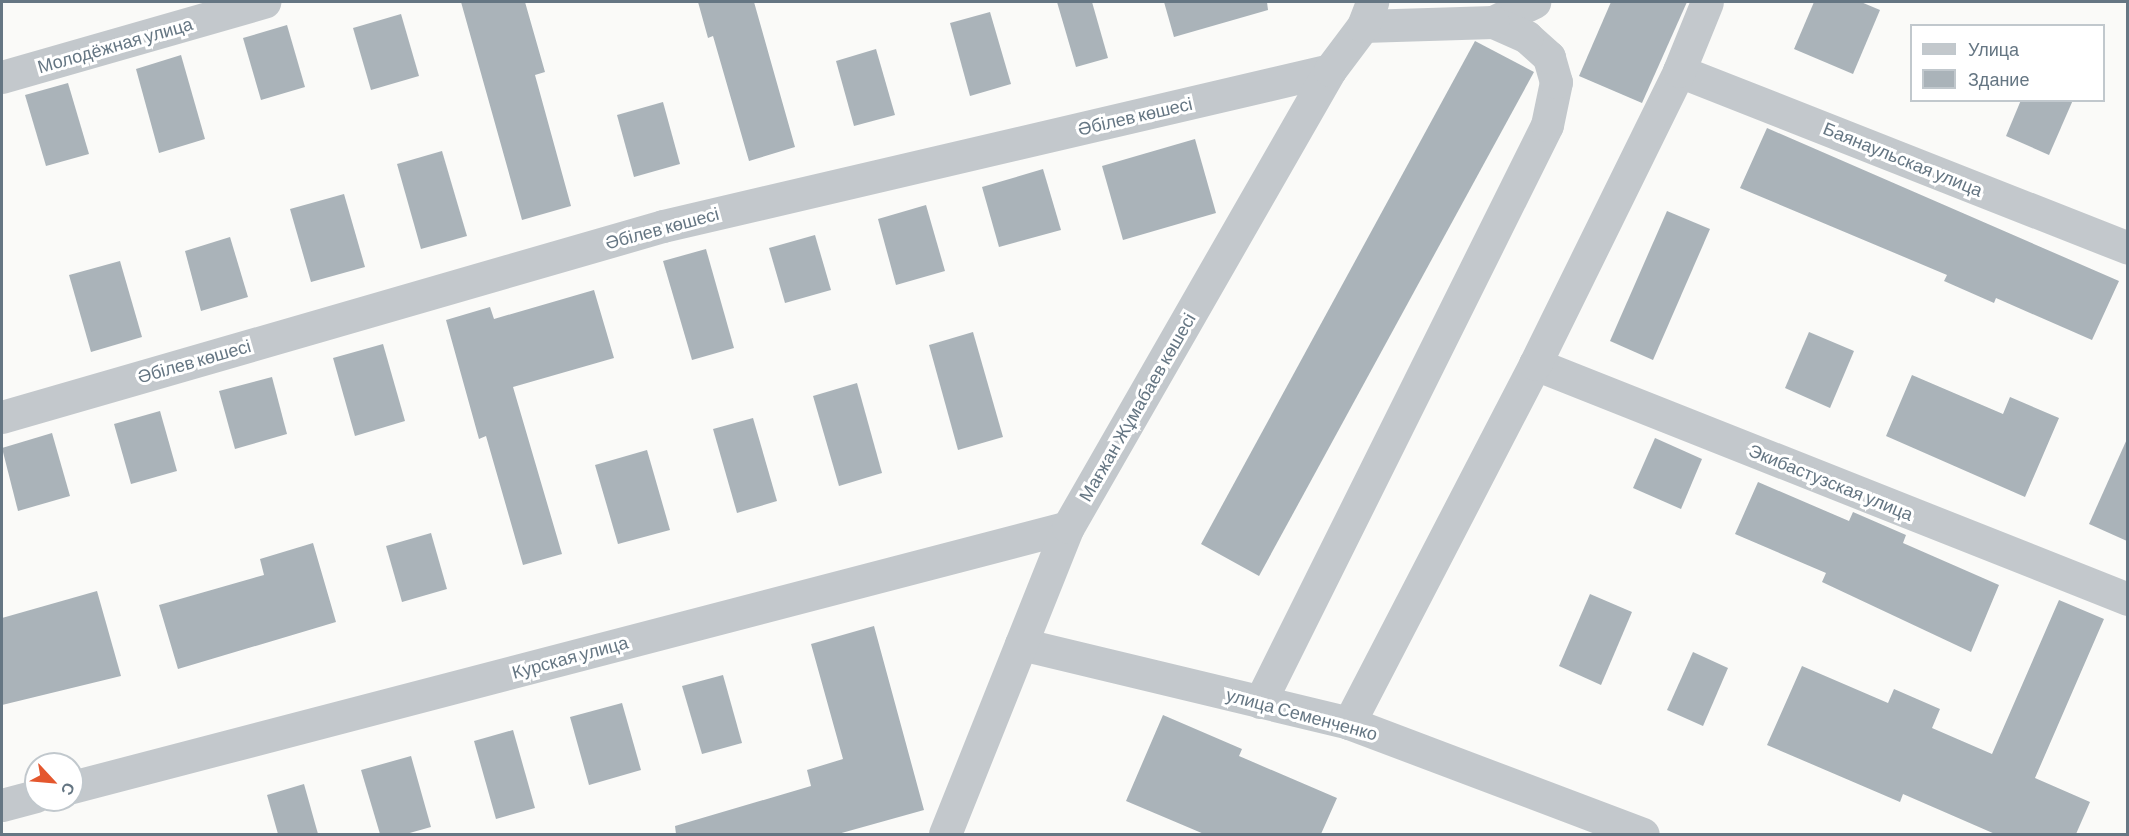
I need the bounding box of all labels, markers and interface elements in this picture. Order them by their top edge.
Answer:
street label: Молодёжная улица [35,13,195,77]
legend [1910,24,2105,102]
text: Улица [1968,38,2019,60]
text: Здание [1968,68,2029,90]
street label: Әбілев көшесі [1076,92,1194,140]
street label: Баянаульская улица [1820,117,1986,201]
street label: Әбілев көшесі [603,202,721,254]
street label: Мағжан Жұмабаев көшесі [1074,309,1200,505]
street label: Әбілев көшесі [135,335,253,387]
street label: Экибастузская улица [1746,439,1916,525]
street label: Курская улица [510,631,630,683]
street label: улица Семенченко [1224,683,1380,745]
north arrow [24,752,84,812]
text: С [58,780,80,799]

